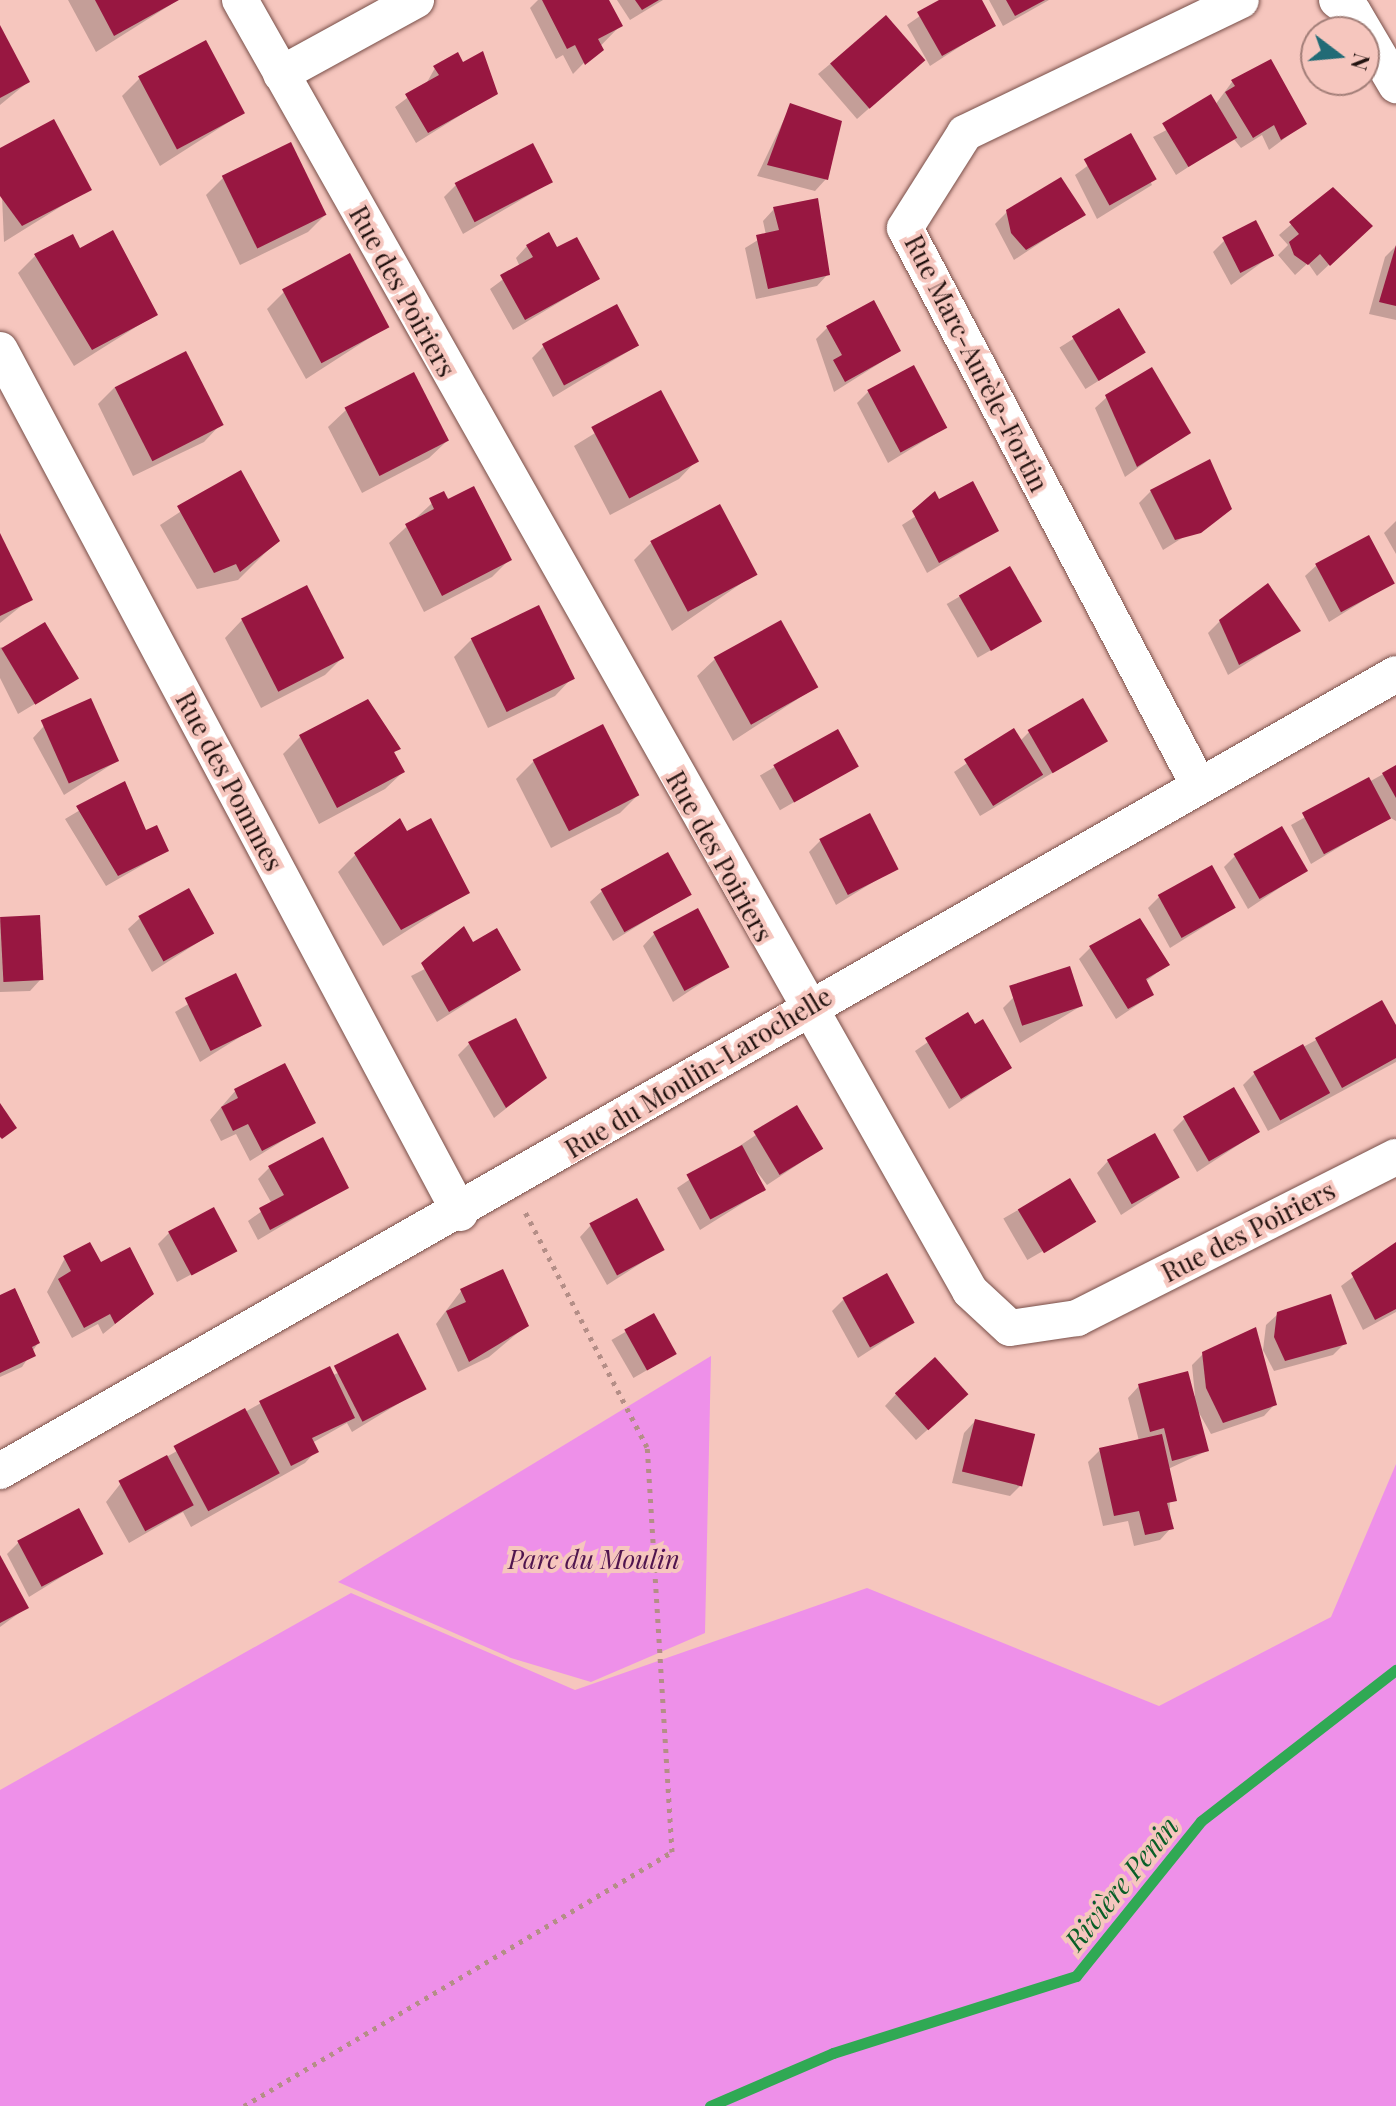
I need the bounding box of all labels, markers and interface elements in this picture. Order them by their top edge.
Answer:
north arrow [1300,16,1380,96]
text: N [1345,50,1378,74]
street label: Rue des Poiriers [343,200,463,382]
street label: Rue Marc-Aurèle-Fortin [899,230,1055,496]
street label: Rue des Pommes [170,686,290,876]
street label: Rue des Poiriers [660,765,780,947]
street label: Rue du Moulin-Larochelle [559,980,837,1164]
street label: Rue des Poiriers [1156,1174,1340,1288]
park label: Parc du Moulin [508,1543,680,1575]
water label: Rivière Penin [1057,1809,1185,1957]

